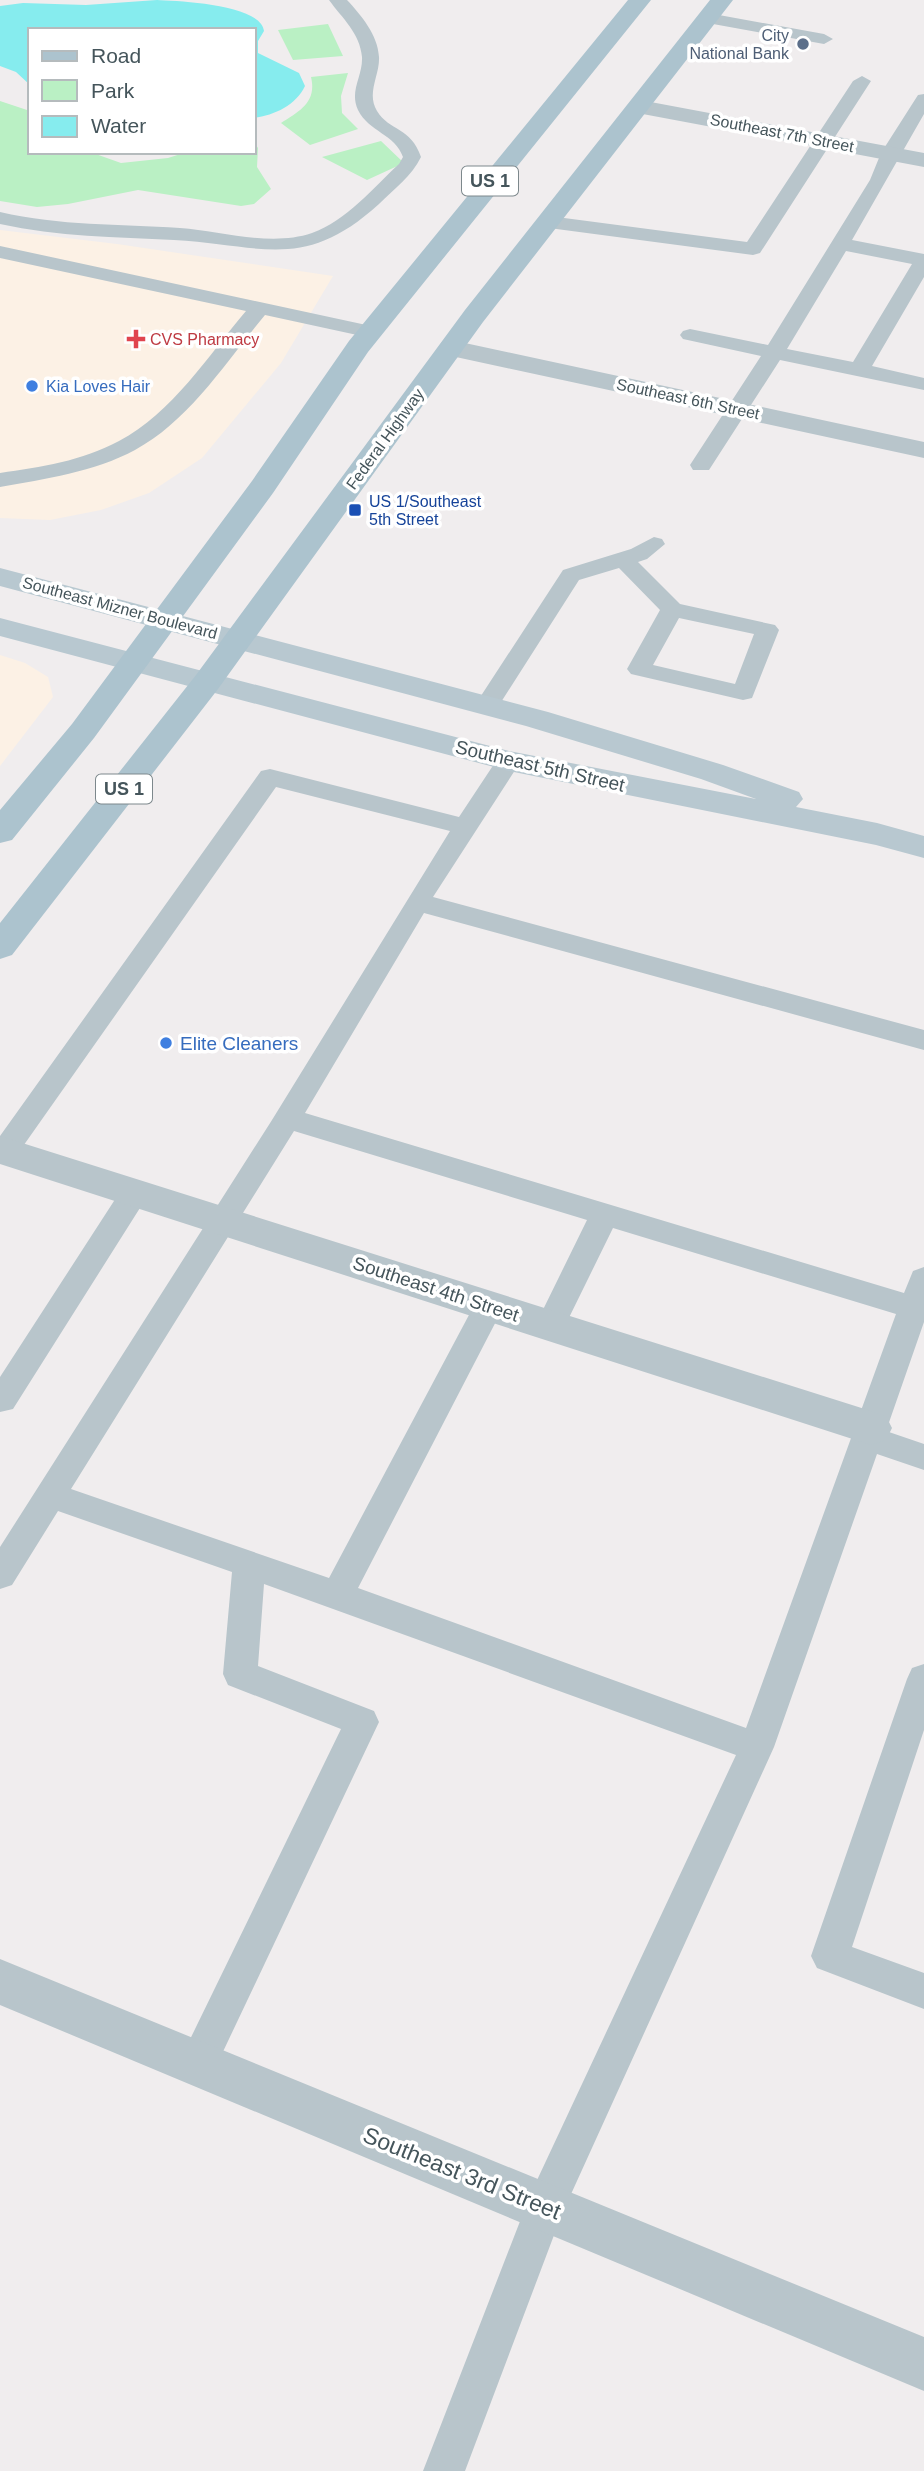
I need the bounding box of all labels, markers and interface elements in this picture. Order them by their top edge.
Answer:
place label: City National Bank [689,27,790,62]
legend [28,28,256,154]
marker: City National Bank [795,36,811,52]
text: Road [91,44,141,67]
text: Park [91,79,135,102]
street label: Southeast 7th Street [709,111,856,155]
text: Water [91,114,146,137]
road number: US 1 [462,166,518,196]
marker: CVS Pharmacy [128,331,144,347]
place label: CVS Pharmacy [150,331,259,348]
street label: Southeast 6th Street [615,376,762,423]
marker: Kia Loves Hair [24,378,40,394]
place label: Kia Loves Hair [46,378,151,395]
street label: Federal Highway [343,385,427,493]
place label: US 1/Southeast 5th Street [369,493,482,528]
marker: US 1/Southeast 5th Street [347,502,363,518]
street label: Southeast Mizner Boulevard [21,574,219,642]
street label: Southeast 5th Street [453,736,627,796]
road number: US 1 [96,774,152,804]
place label: Elite Cleaners [180,1033,298,1054]
marker: Elite Cleaners [158,1035,174,1051]
street label: Southeast 4th Street [350,1252,522,1326]
street label: Southeast 3rd Street [359,2121,565,2225]

